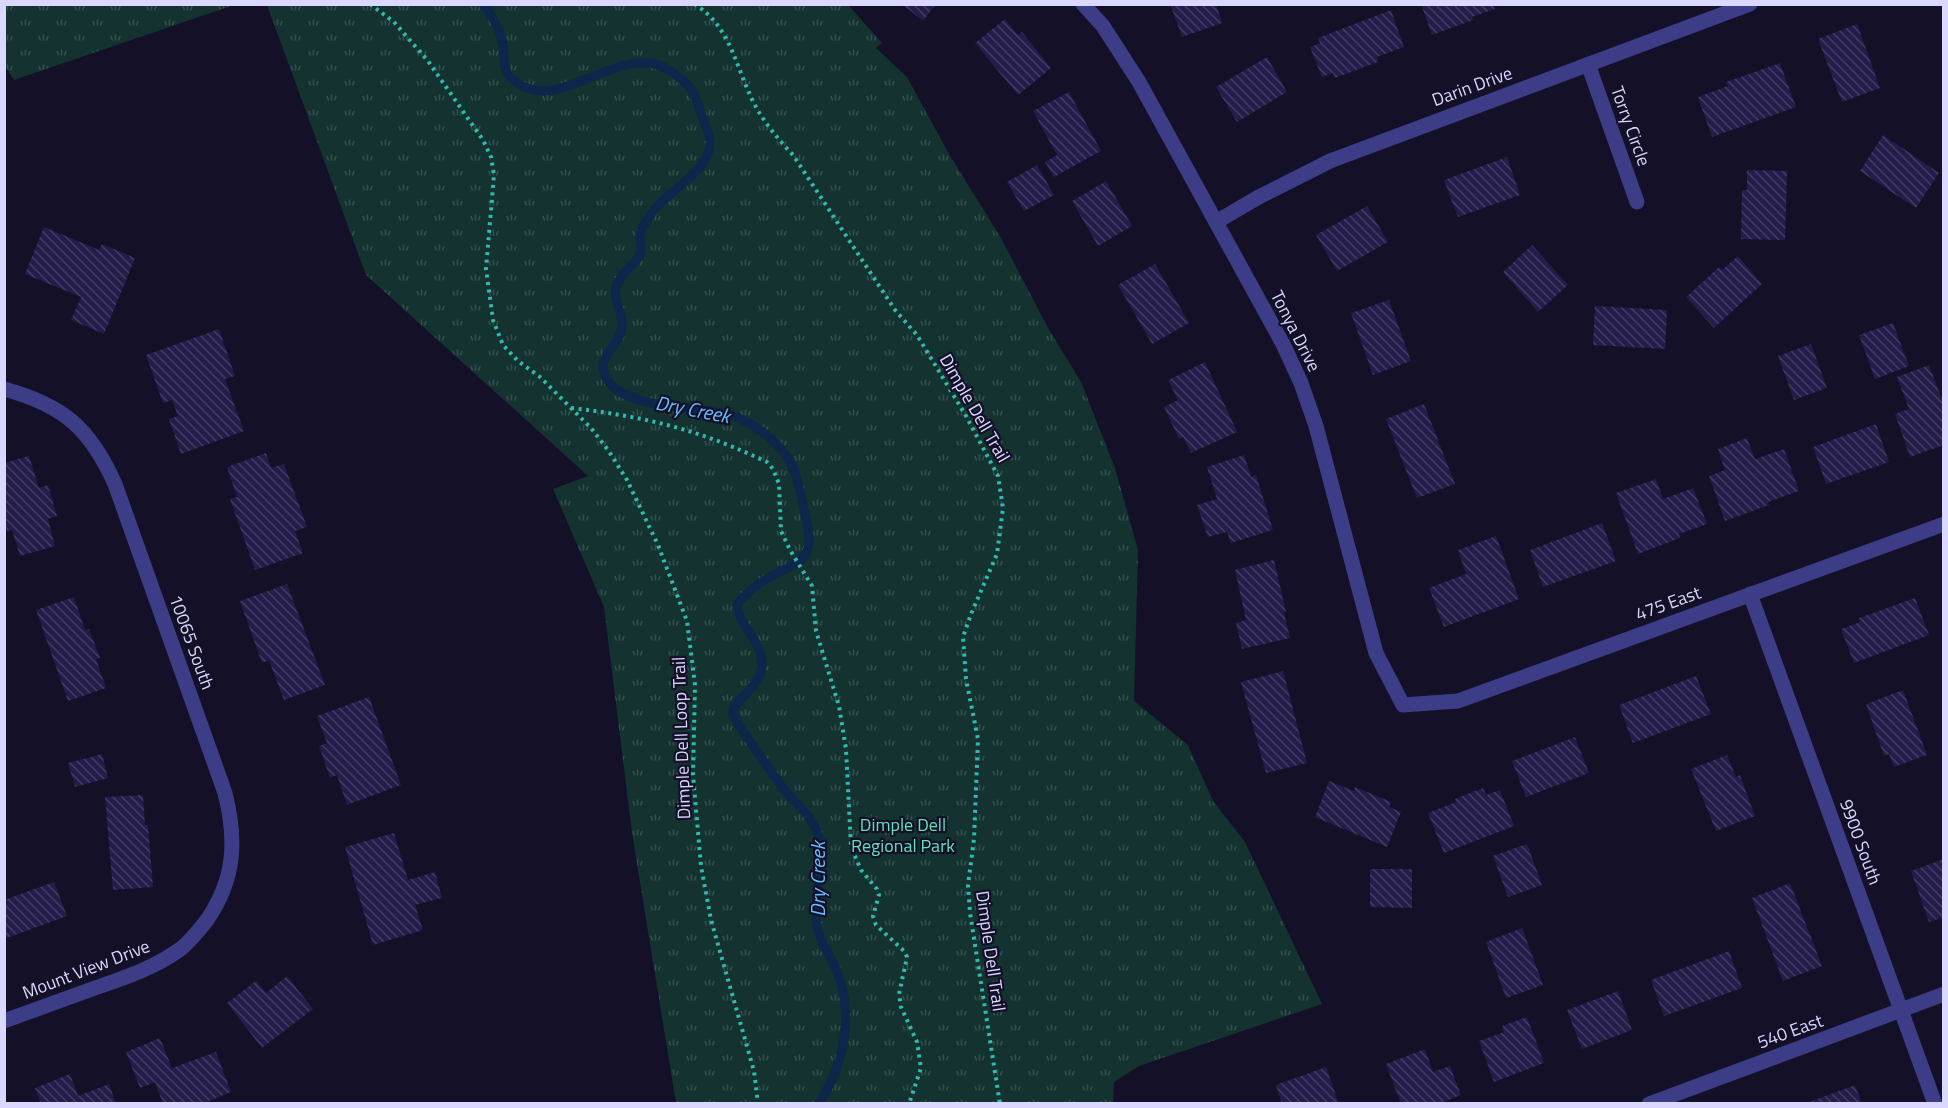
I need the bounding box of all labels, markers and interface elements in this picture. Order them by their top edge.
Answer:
street label: Darin Drive [1428,59,1516,113]
street label: Torry Circle [1604,82,1658,170]
street label: Tonya Drive [1264,286,1328,376]
street label: Dimple Dell Trail [933,349,1017,467]
water label: Dry Creek [653,387,735,432]
street label: 475 East [1631,578,1705,627]
street label: 10065 South [162,591,222,693]
street label: Dimple Dell Loop Trail [665,656,697,820]
street label: 9900 South [1833,796,1889,888]
park label: Dimple Dell Regional Park [851,811,955,859]
water label: Dry Creek [802,839,833,917]
street label: Dimple Dell Trail [969,889,1013,1013]
street label: Mount View Drive [18,932,154,1006]
street label: 540 East [1753,1006,1827,1055]

